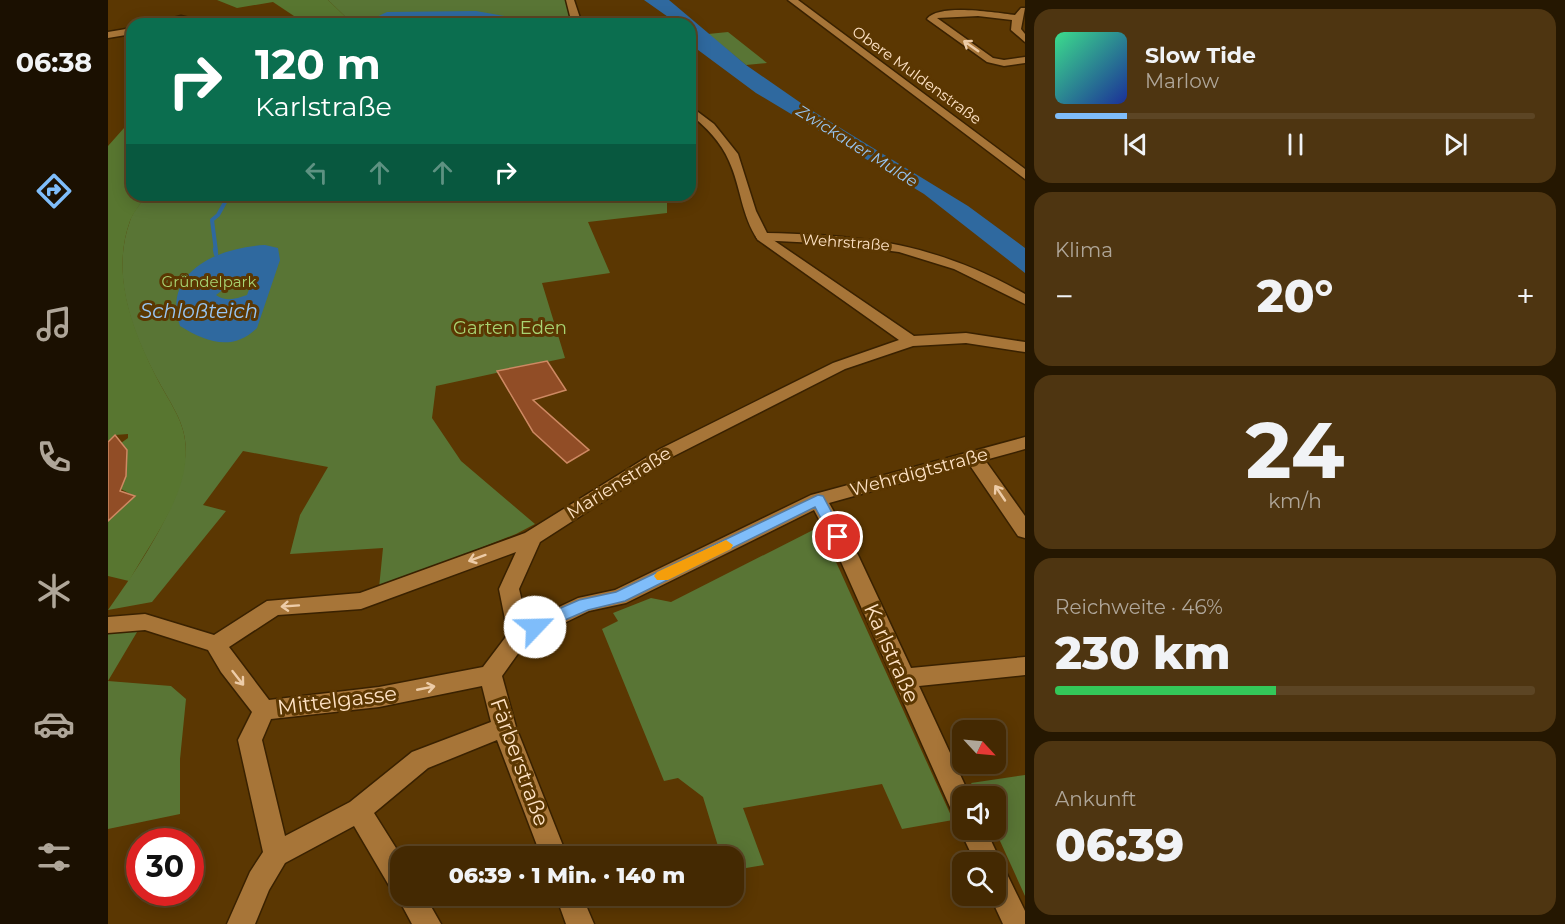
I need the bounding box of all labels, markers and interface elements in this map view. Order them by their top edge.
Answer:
street label: Obere Muldenstraße [849,22,985,128]
text: 120 m [255,38,381,90]
one-way arrow [964,40,980,52]
icon: right [156,42,234,120]
text: Slow Tide [1145,42,1256,69]
text: 06:38 [16,46,92,79]
text: Marlow [1145,69,1219,93]
text: Karlstraße [255,90,392,123]
water label: Zwickauer Mulde [792,100,921,191]
icon: previous [1119,128,1152,161]
icon: pause [1279,128,1312,161]
icon: next [1439,128,1472,161]
icon: left [300,156,333,189]
icon: ahead [363,156,396,189]
icon: ahead [426,156,459,189]
icon: right [489,156,522,189]
icon: directions [33,170,75,212]
street label: Wehrstraße [802,229,890,255]
text: Klima [1055,238,1113,262]
text: 20° [1257,268,1333,323]
park label: Gründelpark [162,272,256,291]
text: − [1055,276,1074,316]
text: + [1516,276,1535,316]
water label: Schloßteich [140,299,258,323]
icon: music [33,303,75,345]
park label: Garten Eden [453,317,567,339]
text: 24 [1246,402,1344,498]
icon: phone [33,436,75,478]
street label: Marienstraße [563,442,675,524]
street label: Wehrdigtstraße [848,443,990,501]
one-way arrow [994,485,1006,502]
text: km/h [1268,489,1322,513]
pin [812,511,863,562]
icon: arrive [821,520,854,553]
one-way arrow [468,553,487,564]
icon: climate [33,570,75,612]
position arrow [503,595,567,659]
text: Reichweite · 46% [1055,595,1223,619]
street label: Karlstraße [859,599,925,707]
one-way arrow [280,601,300,612]
text: 230 km [1055,625,1230,680]
one-way arrow [232,669,245,685]
street label: Mittelgasse [276,680,398,720]
one-way arrow [415,682,435,693]
street label: Färberstraße [485,695,555,829]
icon: car [33,703,75,745]
north arrow [952,720,1006,774]
map controls [952,720,1006,906]
button: sound [952,786,1006,840]
text: Ankunft [1055,787,1136,811]
text: 06:39 [1055,817,1184,872]
speed limit sign: 30 [126,828,204,906]
icon: filters [33,836,75,878]
button: search [952,852,1006,906]
text: 06:39 · 1 Min. · 140 m [449,862,685,889]

